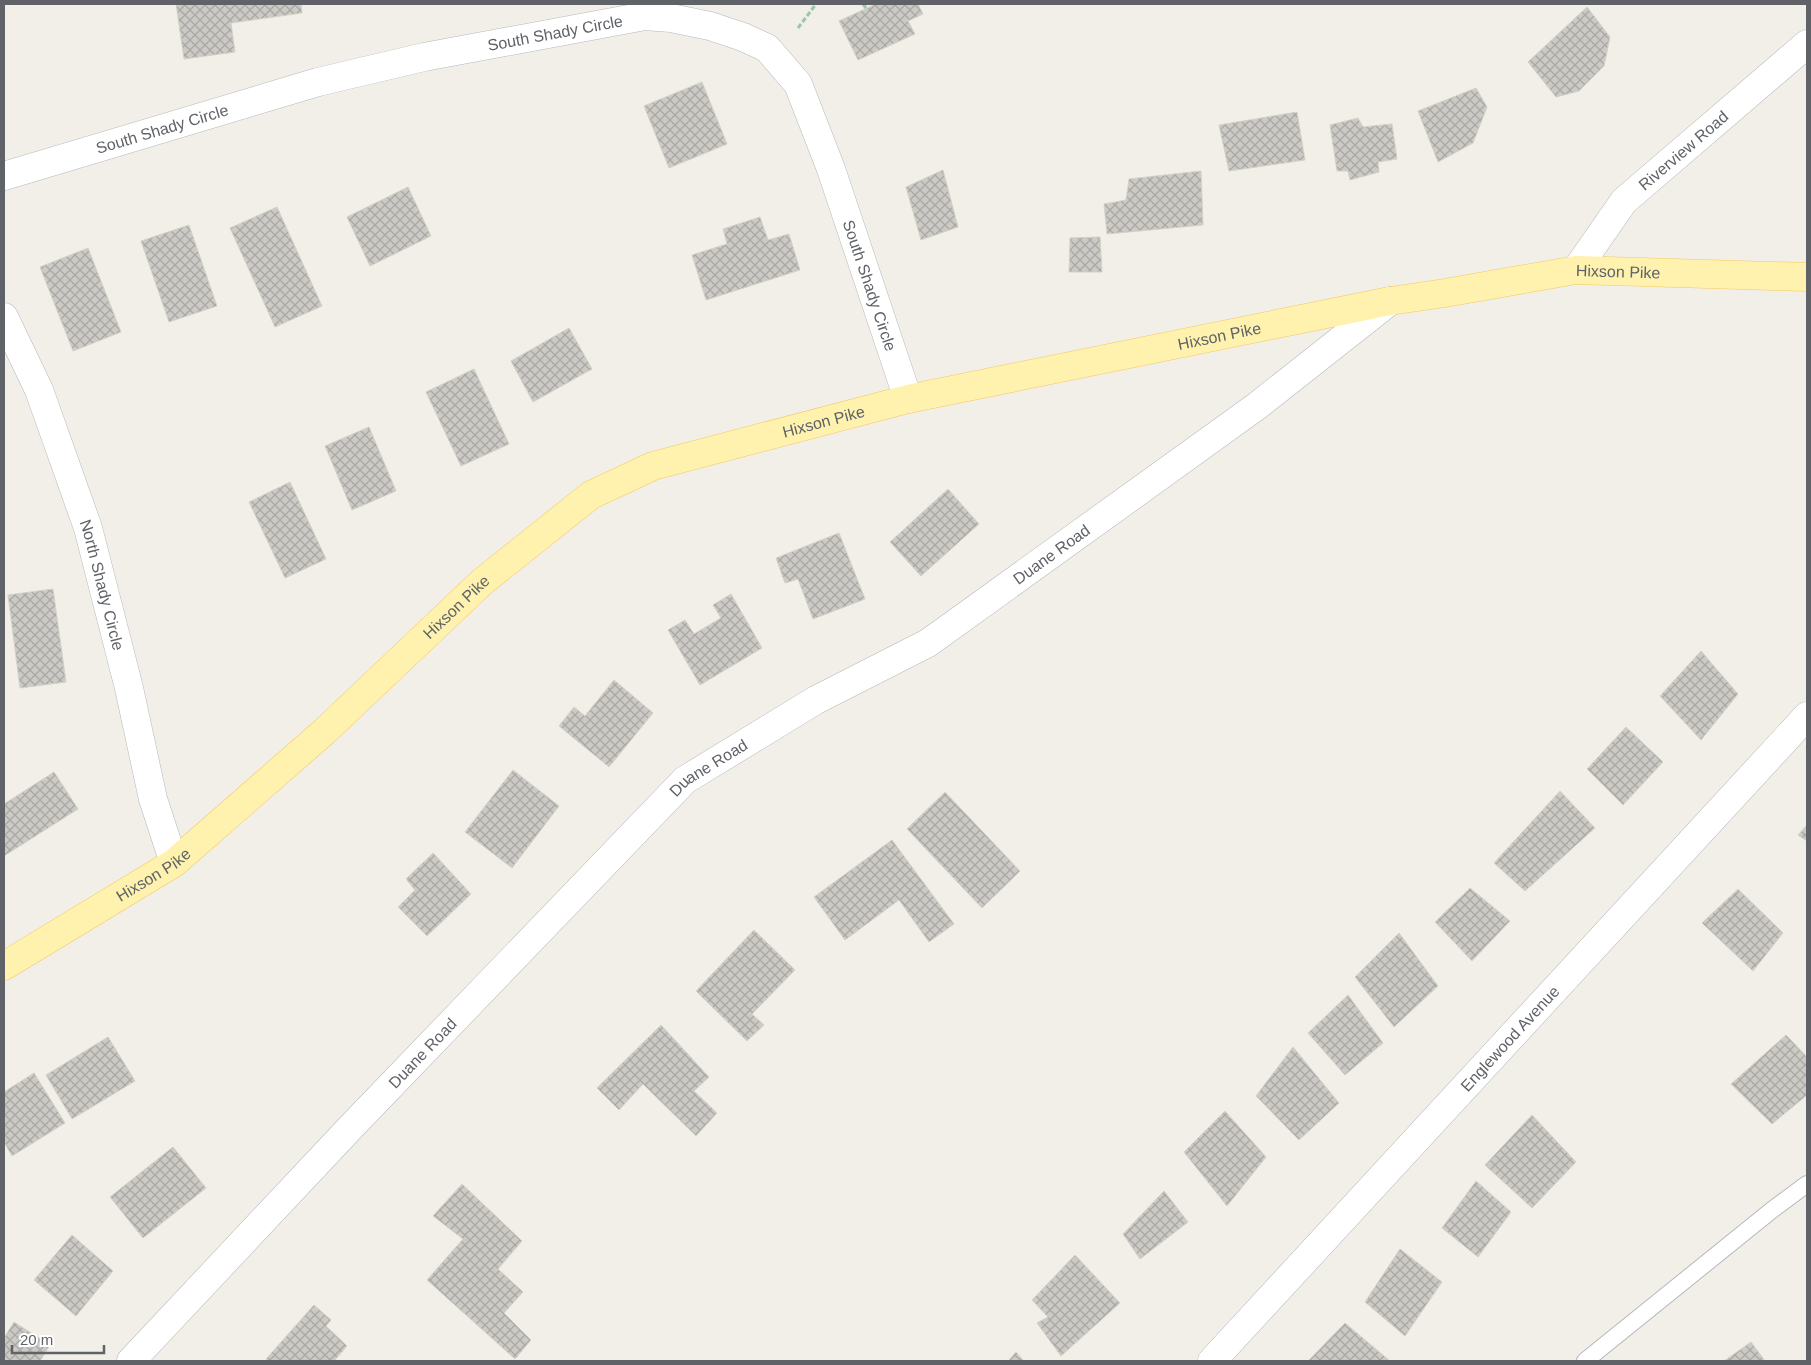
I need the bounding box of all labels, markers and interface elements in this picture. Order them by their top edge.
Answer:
street label: South Shady Circle [486,12,624,54]
street label: South Shady Circle [94,101,230,156]
street label: Riverview Road [1635,107,1731,193]
street label: South Shady Circle [840,218,900,353]
street label: Hixson Pike [1576,262,1661,281]
street label: Hixson Pike [1176,319,1262,352]
street label: Hixson Pike [780,402,867,440]
street label: North Shady Circle [77,517,127,652]
street label: Duane Road [1010,521,1093,587]
street label: Hixson Pike [420,571,492,642]
street label: Duane Road [666,736,750,799]
street label: Hixson Pike [113,844,194,904]
street label: Englewood Avenue [1457,982,1562,1094]
street label: Duane Road [385,1015,460,1091]
scale bar [12,1322,105,1354]
text: 20 m [20,1331,53,1348]

